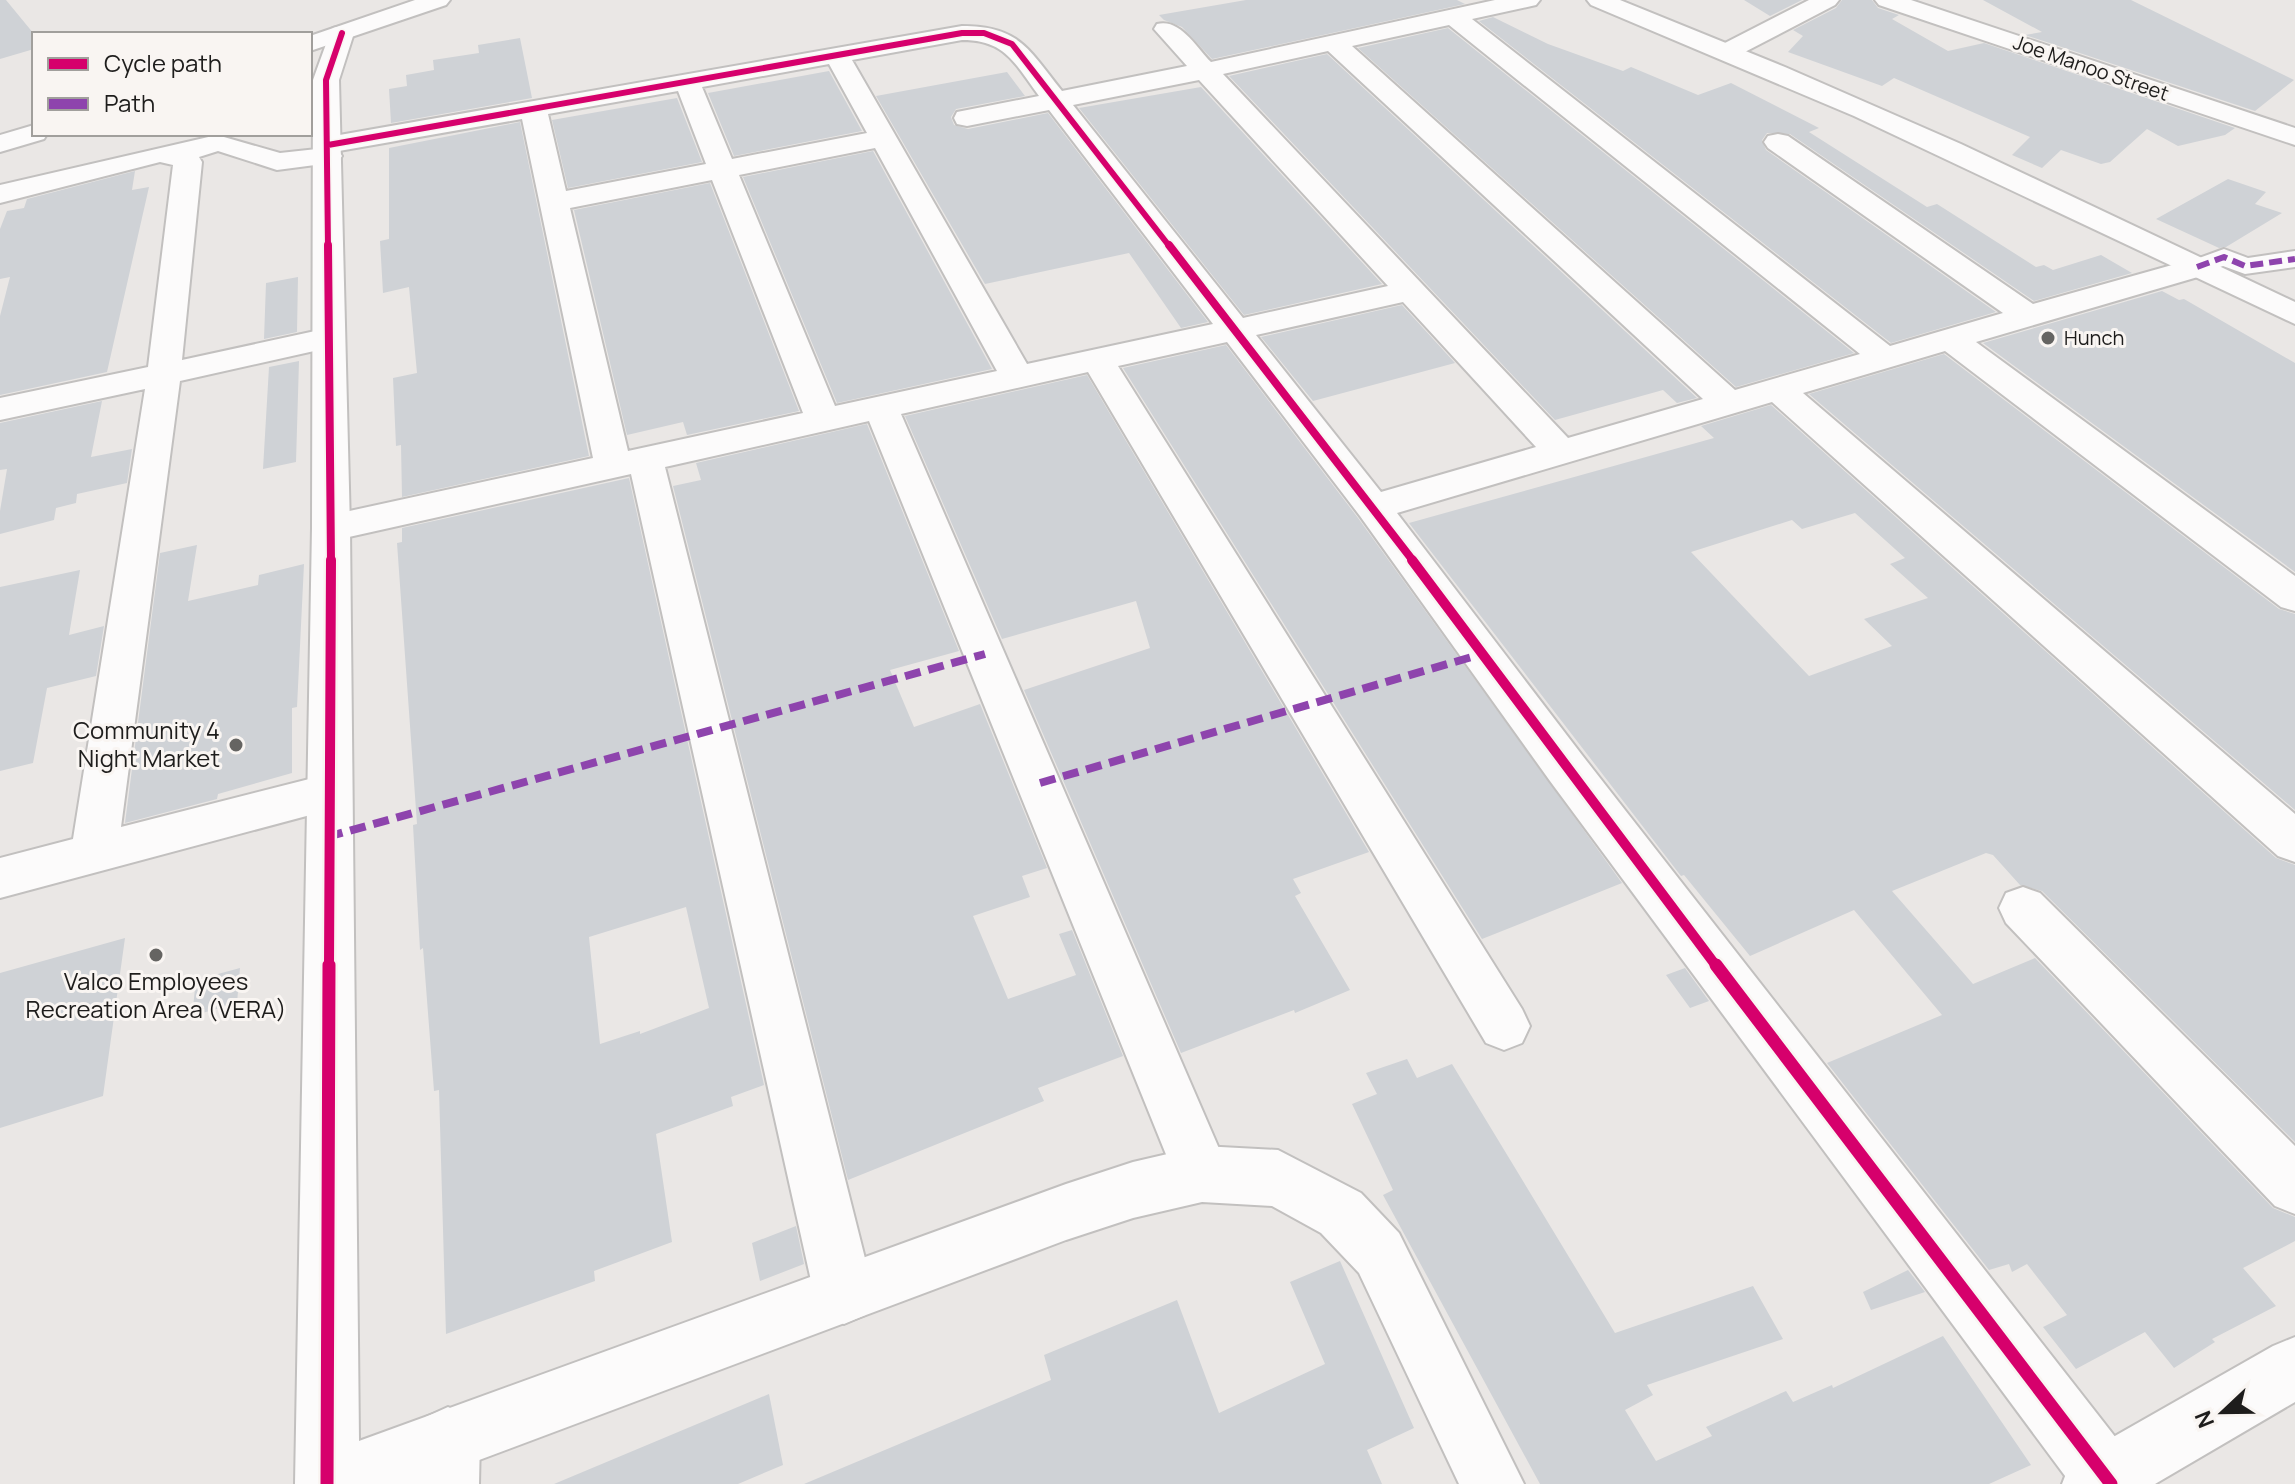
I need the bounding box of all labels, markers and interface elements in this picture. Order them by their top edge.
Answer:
street label: Joe Manoo Street [2010,28,2173,107]
legend [32,32,312,136]
text: Cycle path [104,46,222,79]
text: Path [104,86,155,119]
place label: Hunch [2064,324,2124,351]
marker: Hunch [2039,329,2057,347]
place label: Community 4 Night Market [73,713,220,774]
marker: Community 4 Night Market [227,736,245,754]
marker: Valco Employees Recreation Area (VERA) [147,946,165,964]
place label: Valco Employees Recreation Area (VERA) [26,964,286,1025]
north arrow [2183,1372,2263,1452]
text: N [2188,1407,2221,1432]

